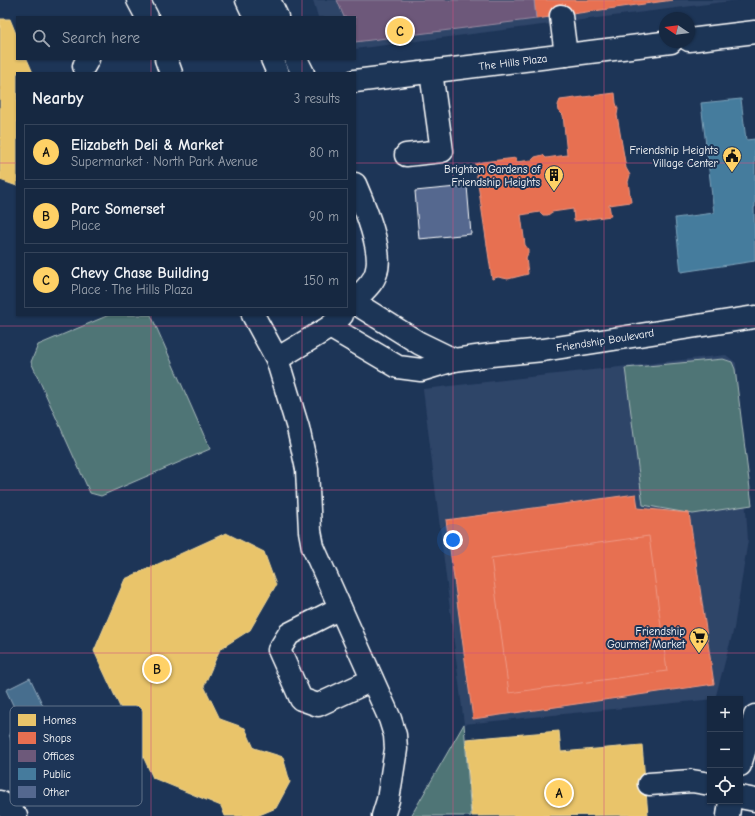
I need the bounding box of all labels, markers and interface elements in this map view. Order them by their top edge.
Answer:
north arrow [659,12,695,48]
search box [16,16,356,60]
pin: C [387,16,413,46]
icon: search [30,27,52,49]
text: Search here [62,29,140,47]
street label: The Hills Plaza [478,52,548,73]
text: Nearby [32,89,83,108]
text: 3 results [294,91,340,106]
text: Elizabeth Deli & Market [71,136,223,154]
place label: Friendship Heights Village Center [629,144,719,170]
text: A [42,145,50,160]
text: 80 m [309,145,339,160]
public building icon: Friendship Heights Village Center [721,145,743,173]
text: Supermarket · North Park Avenue [71,154,258,169]
place label: Brighton Gardens of Friendship Heights [444,163,541,189]
building icon: Brighton Gardens of Friendship Heights [543,164,565,192]
text: Parc Somerset [71,200,165,218]
text: B [42,209,50,224]
text: 90 m [309,209,339,224]
text: Place [71,218,101,233]
text: Chevy Chase Building [71,264,209,282]
text: C [42,273,50,288]
text: 150 m [304,273,339,288]
text: Place · The Hills Plaza [71,282,193,297]
street label: Friendship Boulevard [555,326,655,355]
your location [443,530,463,550]
place label: Friendship Gourmet Market [607,625,686,651]
supermarket icon: Friendship Gourmet Market [688,626,710,654]
pin: B [144,654,170,684]
map controls [707,696,743,804]
button: + [707,696,743,732]
legend [10,706,142,806]
text: Homes [43,714,76,727]
text: Shops [43,732,72,745]
button: − [707,732,743,768]
text: Offices [43,750,75,763]
text: Public [43,768,72,781]
button: locate [707,768,743,804]
pin: A [546,778,572,808]
text: Other [43,786,70,799]

